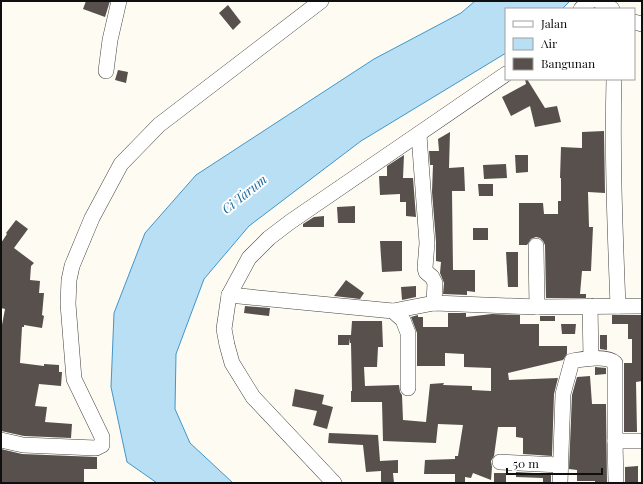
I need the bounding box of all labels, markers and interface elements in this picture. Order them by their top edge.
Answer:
legend [505,8,635,80]
text: Jalan [540,15,567,31]
text: Air [540,35,558,51]
text: Bangunan [541,55,595,71]
water label: Ci Tarum [218,170,270,217]
scale bar [507,450,602,476]
text: 50 m [513,455,539,471]

